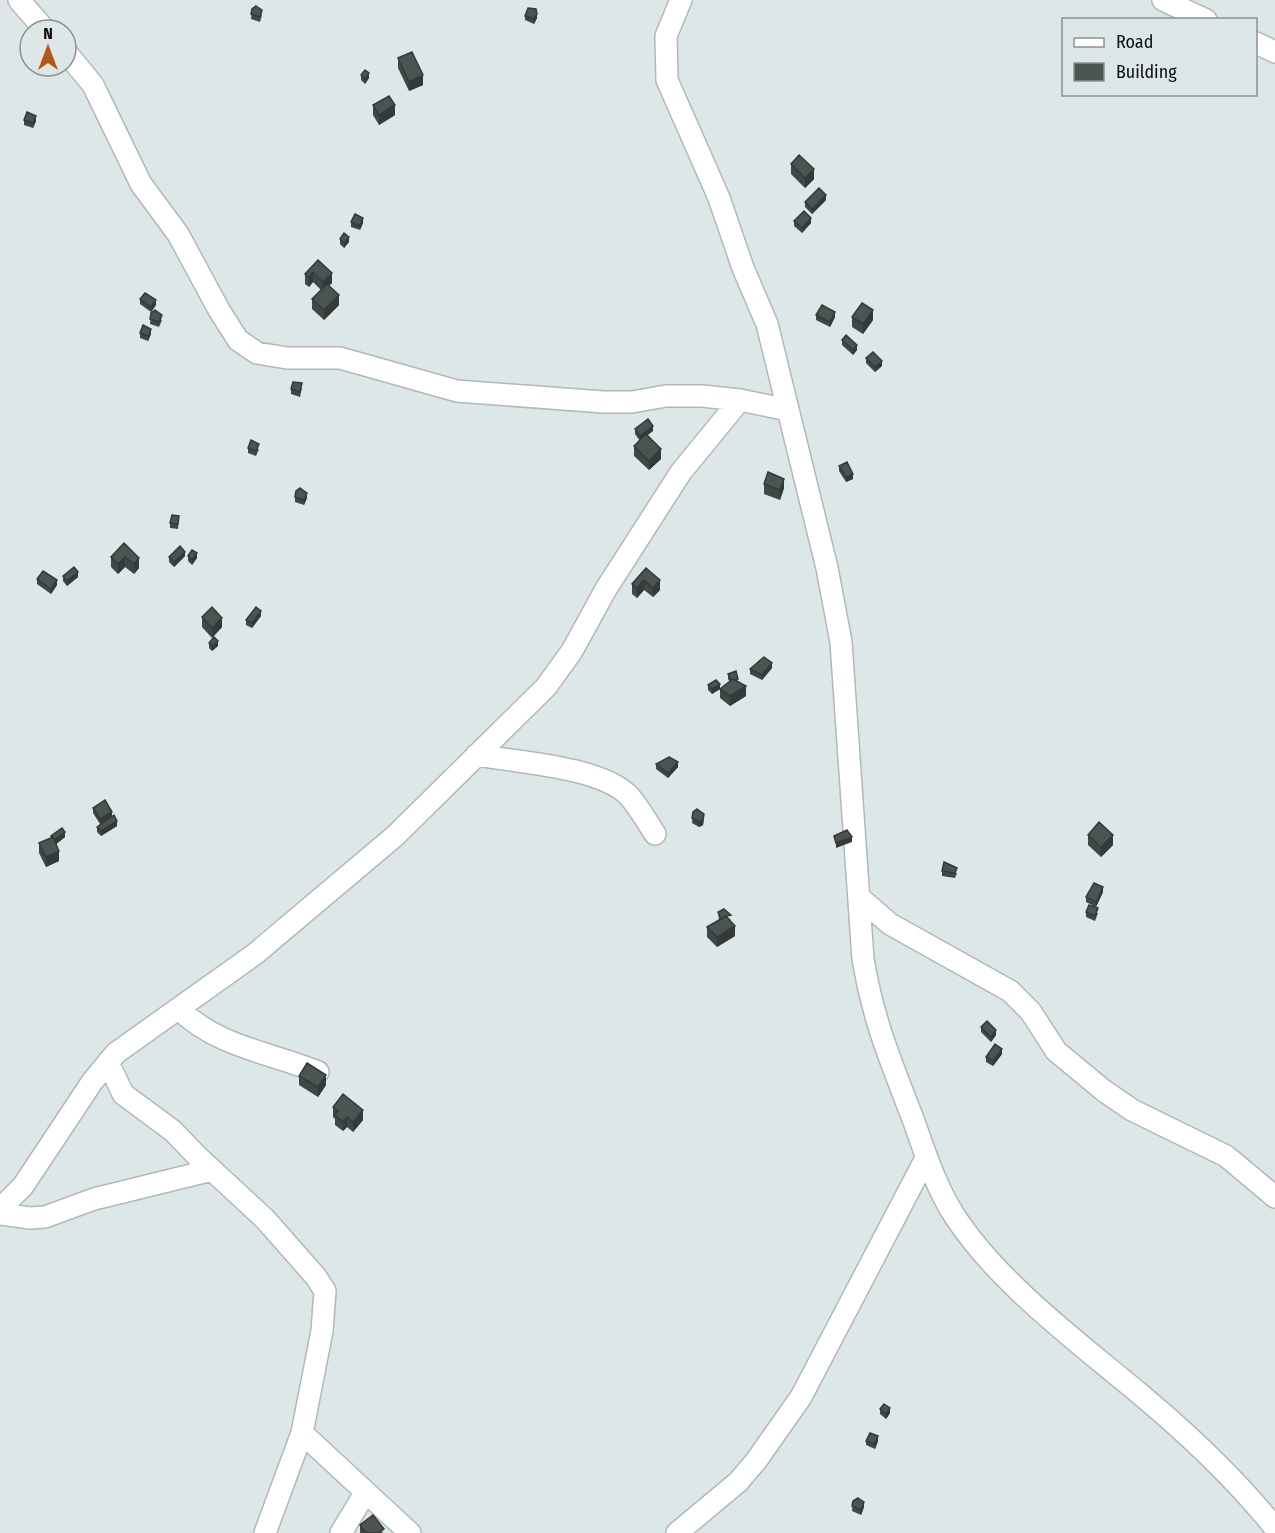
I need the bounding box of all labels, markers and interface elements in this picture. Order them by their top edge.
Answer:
north arrow [18,18,78,78]
legend [1062,18,1257,96]
text: N [43,24,53,43]
text: Road [1116,31,1153,53]
text: Building [1116,61,1177,83]

